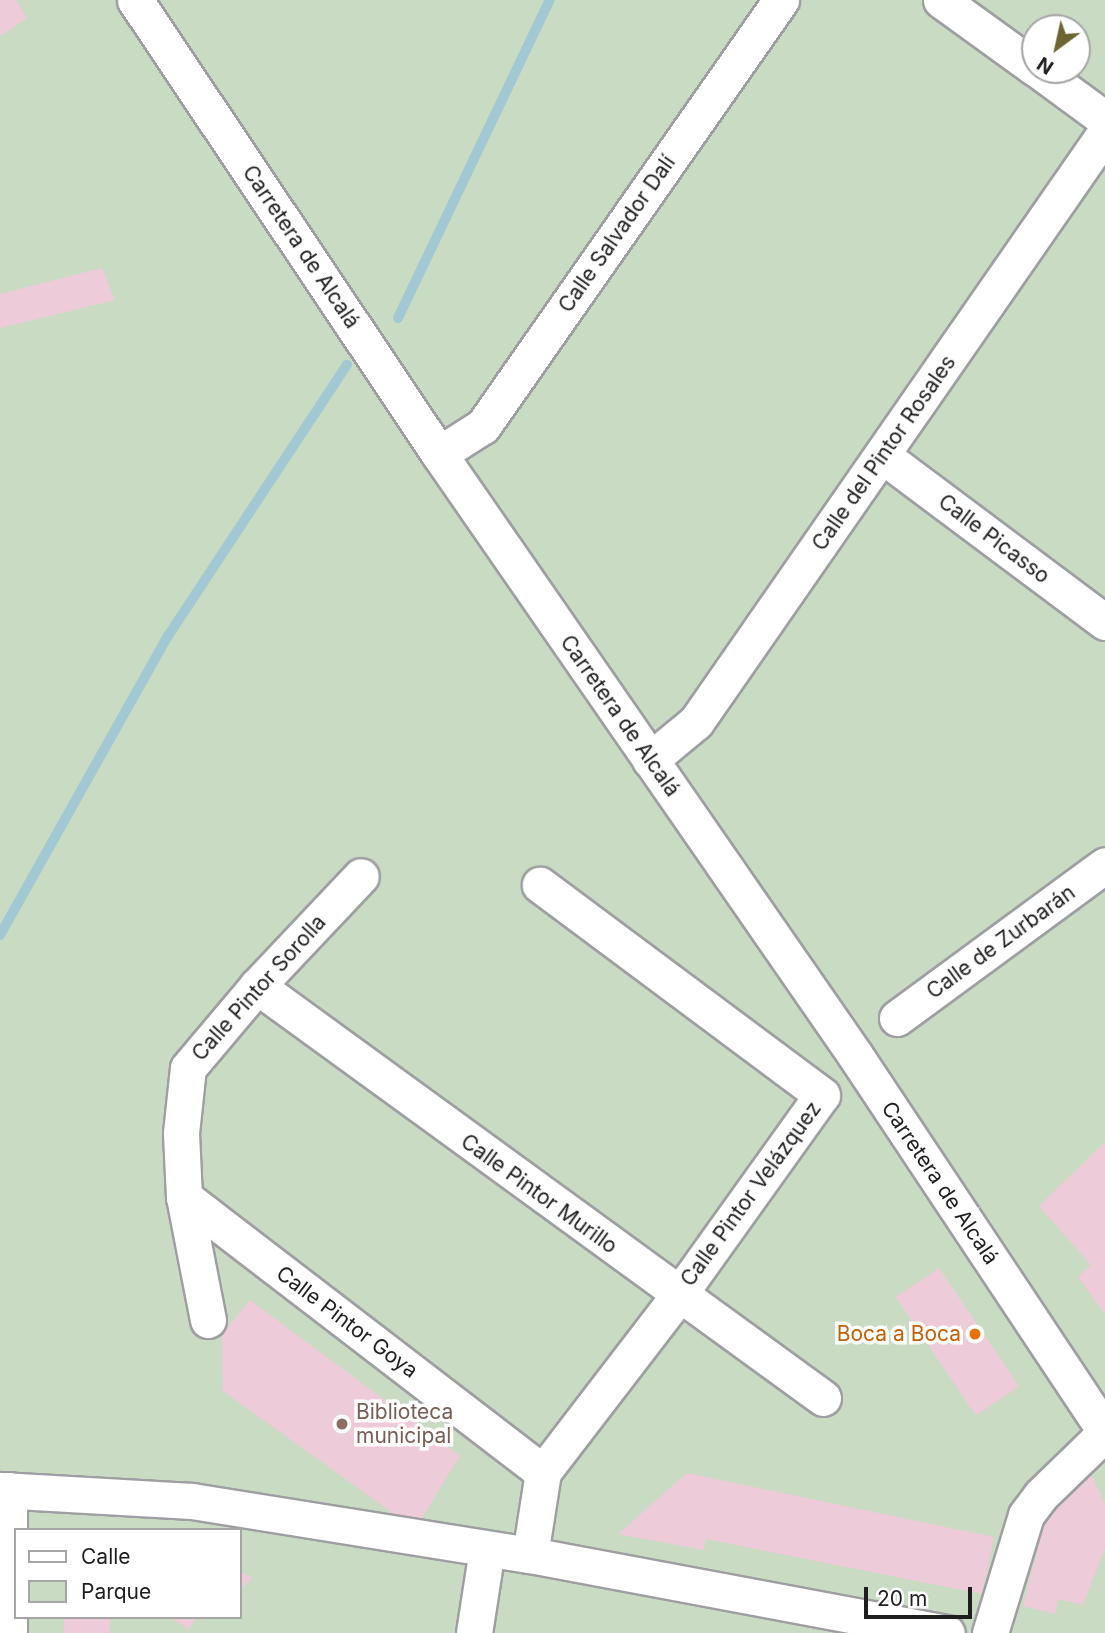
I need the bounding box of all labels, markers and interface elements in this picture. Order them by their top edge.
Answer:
north arrow [1021,14,1091,84]
text: N [1033,52,1058,79]
street label: Calle Salvador Dalí [553,151,681,317]
street label: Carretera de Alcalá [237,161,365,333]
street label: Calle del Pintor Rosales [807,351,961,555]
street label: Calle Picasso [933,489,1055,589]
street label: Carretera de Alcalá [555,630,685,802]
street label: Calle de Zurbarán [922,880,1080,1004]
street label: Calle Pintor Sorolla [187,910,331,1066]
street label: Calle Pintor Velázquez [676,1097,826,1291]
street label: Carretera de Alcalá [876,1097,1004,1269]
street label: Calle Pintor Murillo [456,1129,622,1259]
street label: Calle Pintor Goya [271,1261,423,1383]
place label: Boca a Boca [837,1321,961,1347]
marker: Boca a Boca [967,1326,983,1342]
place label: Biblioteca municipal [356,1399,453,1449]
marker: Biblioteca municipal [334,1416,350,1432]
legend [14,1528,242,1619]
text: Calle [81,1544,131,1569]
scale bar [867,1574,976,1618]
text: Parque [81,1579,151,1604]
text: 20 m [877,1586,927,1611]

